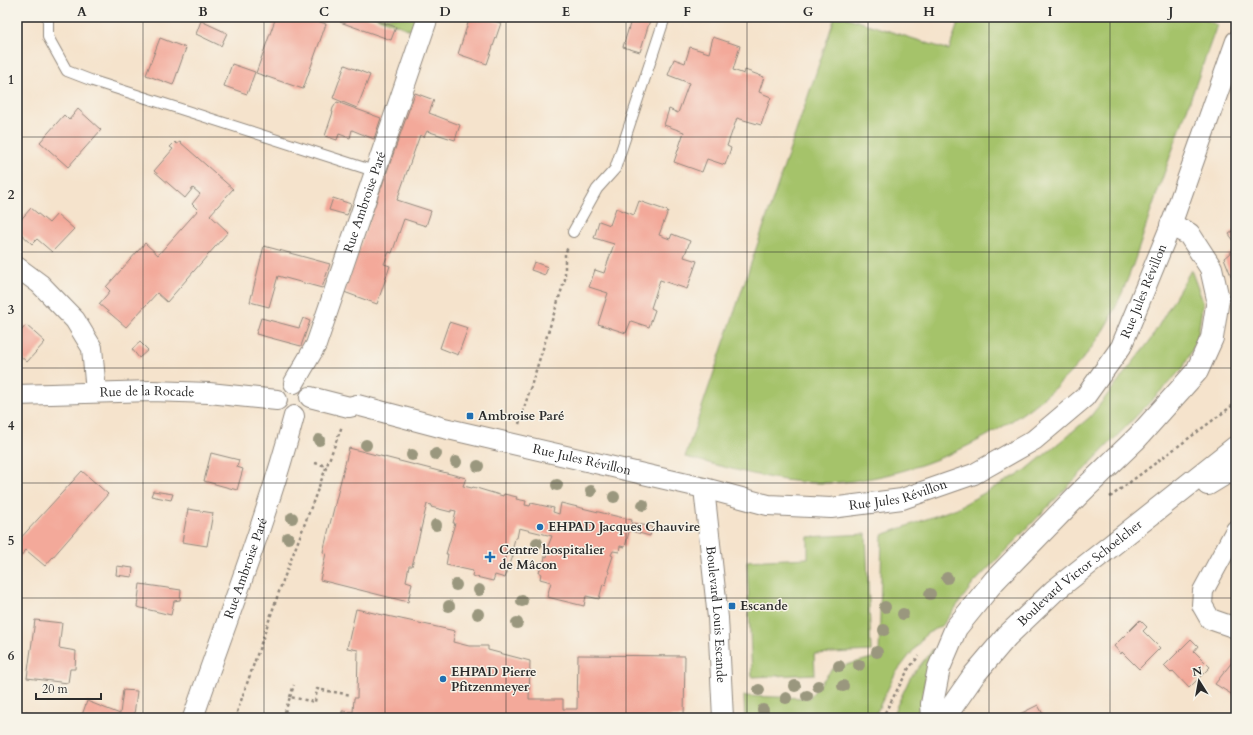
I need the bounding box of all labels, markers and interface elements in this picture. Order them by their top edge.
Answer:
text: A [77,3,87,21]
text: B [198,3,208,21]
text: C [319,3,329,21]
text: D [439,3,451,21]
text: E [562,3,570,21]
text: F [683,3,691,21]
text: G [803,3,814,21]
text: H [923,3,935,21]
text: I [1047,3,1053,21]
text: J [1167,3,1174,21]
text: 1 [8,71,14,89]
street label: Rue Ambroise Paré [339,149,390,255]
text: 2 [8,186,15,204]
street label: Rue Jules Révillon [1117,241,1171,341]
text: 3 [8,301,15,319]
street label: Rue de la Rocade [99,382,195,402]
place label: Ambroise Paré [478,407,565,425]
marker: Ambroise Paré [465,411,475,421]
text: 4 [8,417,15,435]
street label: Rue Jules Révillon [531,440,633,480]
street label: Rue Jules Révillon [848,475,950,515]
street label: Rue Ambroise Paré [220,515,272,621]
street label: Boulevard Victor Schoelcher [1013,515,1146,630]
place label: EHPAD Jacques Chauvire [548,518,700,536]
marker: EHPAD Jacques Chauvire [535,522,545,532]
text: 5 [8,532,14,550]
place label: Centre hospitalier de Mâcon [499,541,605,574]
street label: Boulevard Louis Escande [701,545,730,683]
marker: Centre hospitalier de Mâcon [484,551,496,563]
place label: Escande [740,597,788,615]
marker: Escande [727,601,737,611]
text: 6 [8,647,15,665]
north arrow [1179,661,1219,701]
place label: EHPAD Pierre Pfitzenmeyer [451,663,537,696]
text: N [1191,663,1204,680]
marker: EHPAD Pierre Pfitzenmeyer [438,674,448,684]
scale bar [36,675,101,701]
text: 20 m [42,681,69,697]

